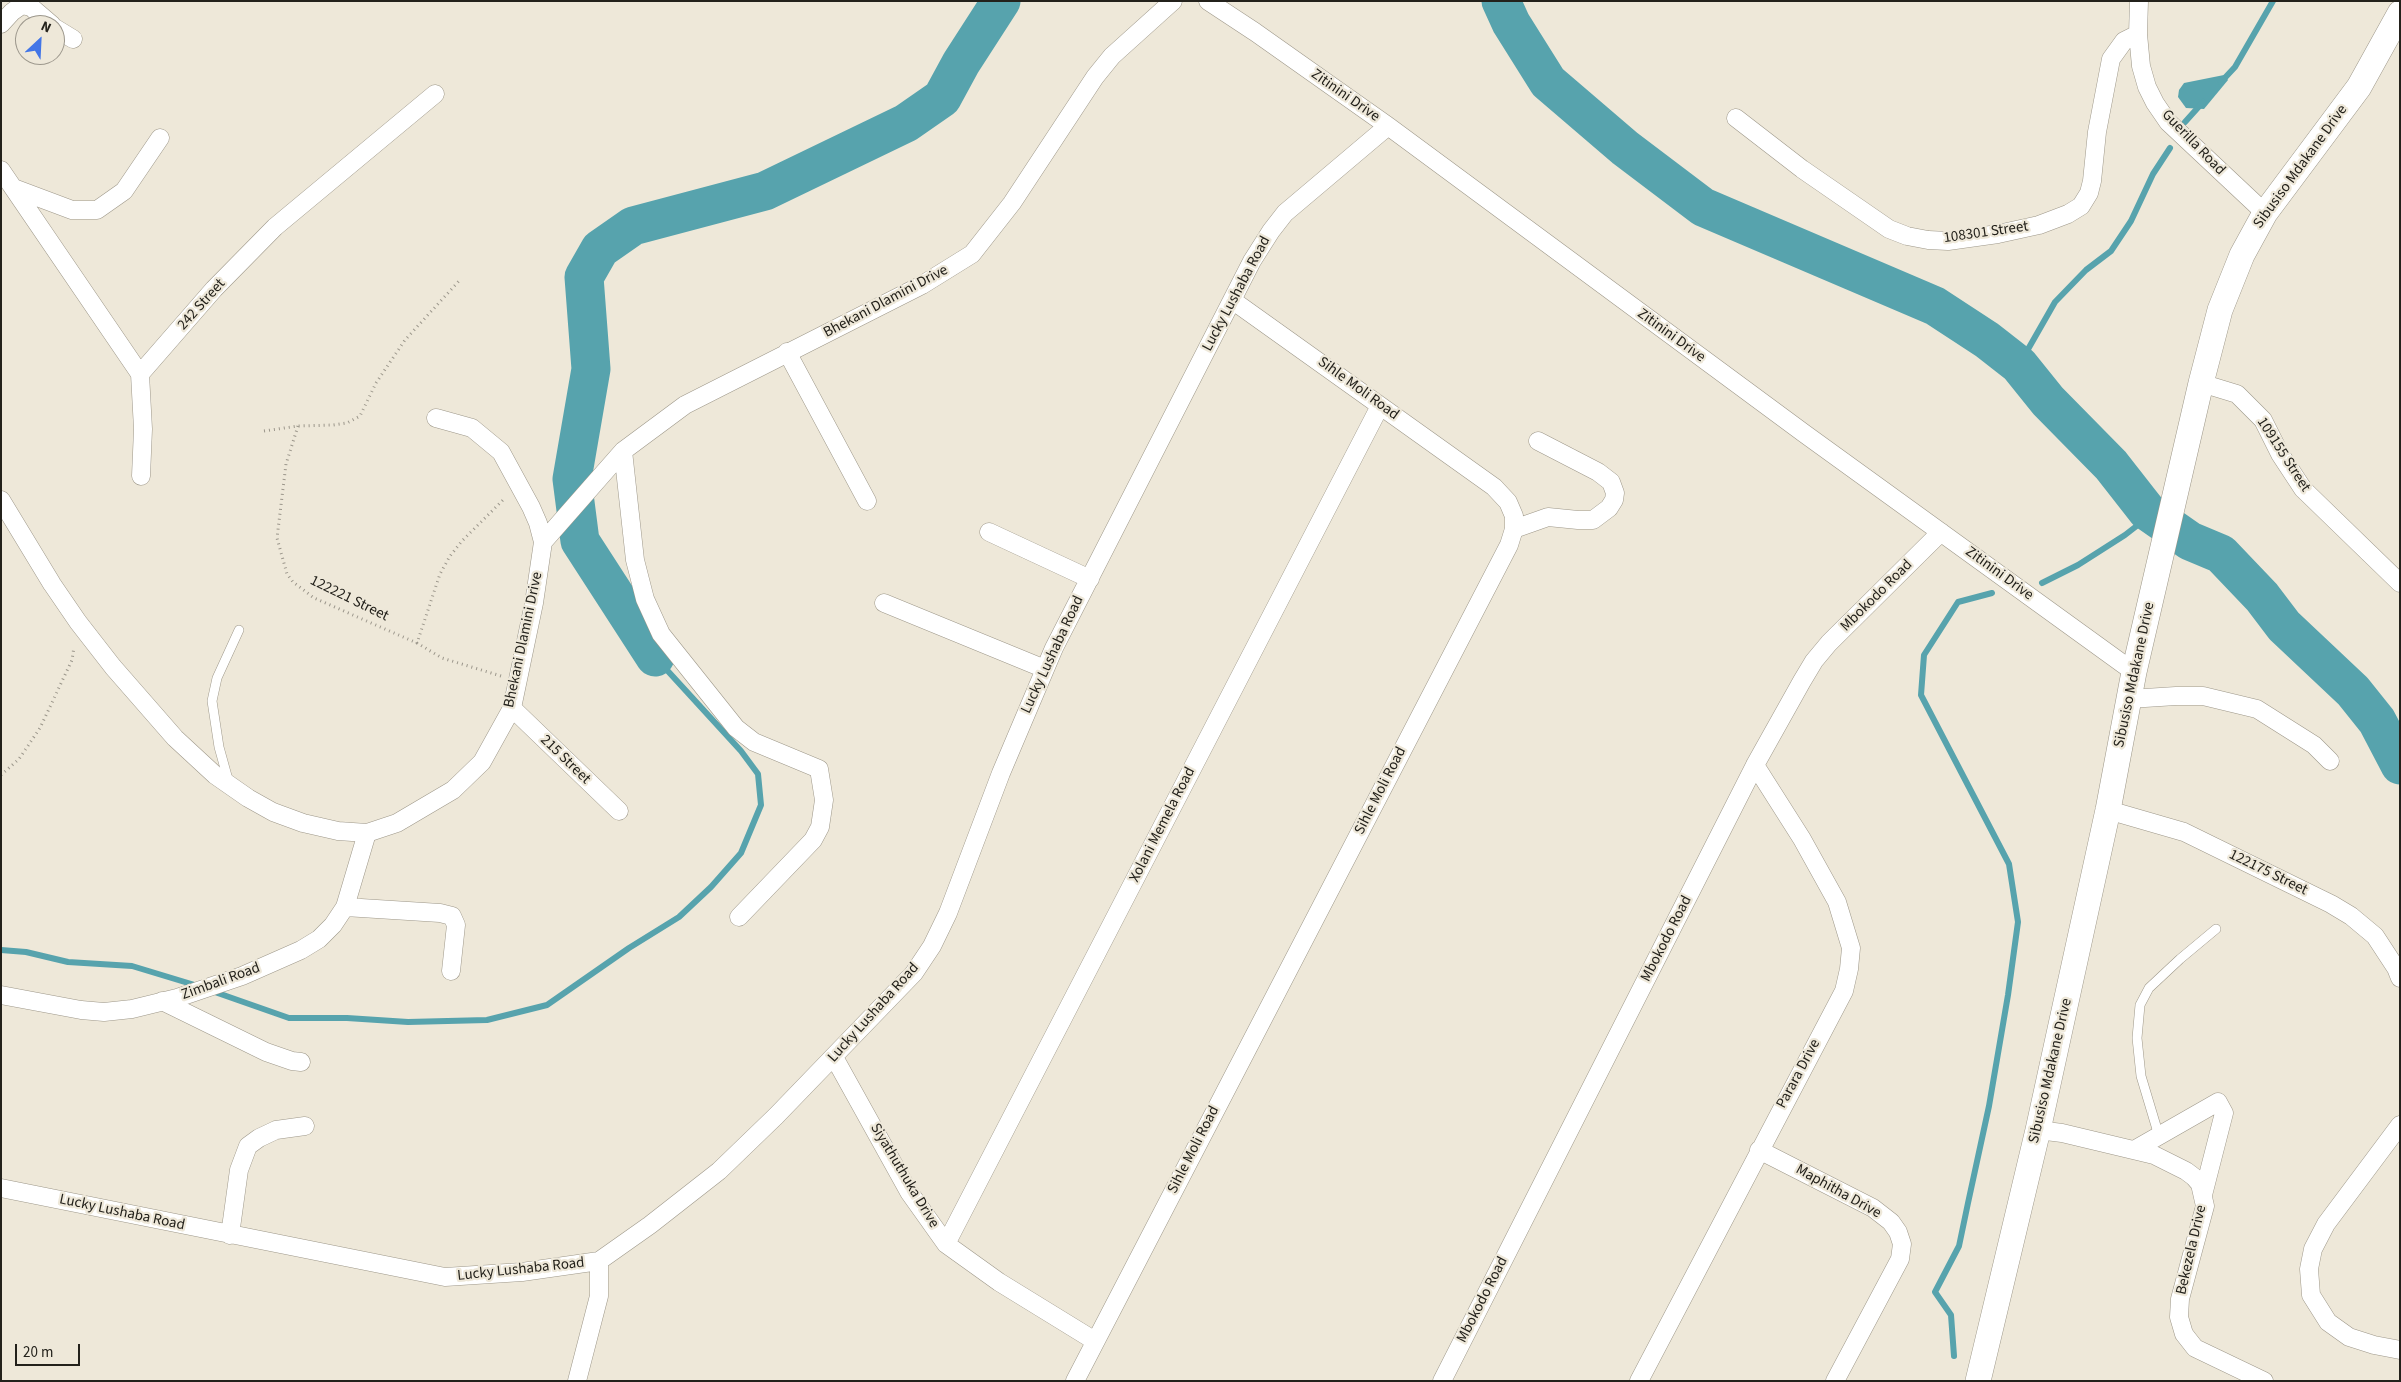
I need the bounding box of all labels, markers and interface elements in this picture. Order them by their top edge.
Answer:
north arrow [15,15,65,65]
text: N [37,16,54,38]
street label: Zitinini Drive [1307,66,1383,126]
street label: Sibusiso Mdakane Drive [2250,102,2352,232]
street label: Guerilla Road [2157,106,2229,180]
street label: 108301 Street [1943,218,2029,248]
street label: Lucky Lushaba Road [1199,233,1275,355]
street label: Bhekani Dlamini Drive [821,262,951,342]
street label: 242 Street [174,276,230,334]
street label: Zitinini Drive [1633,305,1709,367]
street label: Sihle Moli Road [1314,354,1402,424]
street label: 109155 Street [2252,414,2314,496]
street label: Zitinini Drive [1961,543,2037,605]
street label: Mbokodo Road [1837,556,1917,636]
street label: Bhekani Dlamini Drive [501,570,547,710]
street label: 122221 Street [307,572,391,626]
street label: Lucky Lushaba Road [1018,593,1088,717]
street label: Sibusiso Mdakane Drive [2111,601,2159,749]
street label: 215 Street [536,732,594,788]
street label: Sihle Moli Road [1351,744,1411,838]
street label: Xolani Memela Road [1126,764,1200,886]
street label: 122175 Street [2226,846,2310,900]
street label: Mbokodo Road [1638,893,1696,985]
street label: Zimbali Road [179,959,263,1005]
street label: Lucky Lushaba Road [825,960,923,1066]
street label: Sibusiso Mdakane Drive [2026,997,2076,1145]
street label: Parara Drive [1773,1036,1825,1112]
street label: Sihle Moli Road [1164,1103,1224,1197]
street label: Siyathuthuka Drive [866,1120,942,1232]
street label: Maphitha Drive [1792,1161,1884,1223]
street label: Lucky Lushaba Road [58,1191,186,1235]
street label: Bekezela Drive [2173,1203,2211,1297]
street label: Lucky Lushaba Road [457,1254,585,1286]
street label: Mbokodo Road [1454,1254,1512,1346]
scale bar [18,1334,82,1366]
text: 20 m [23,1342,53,1363]

